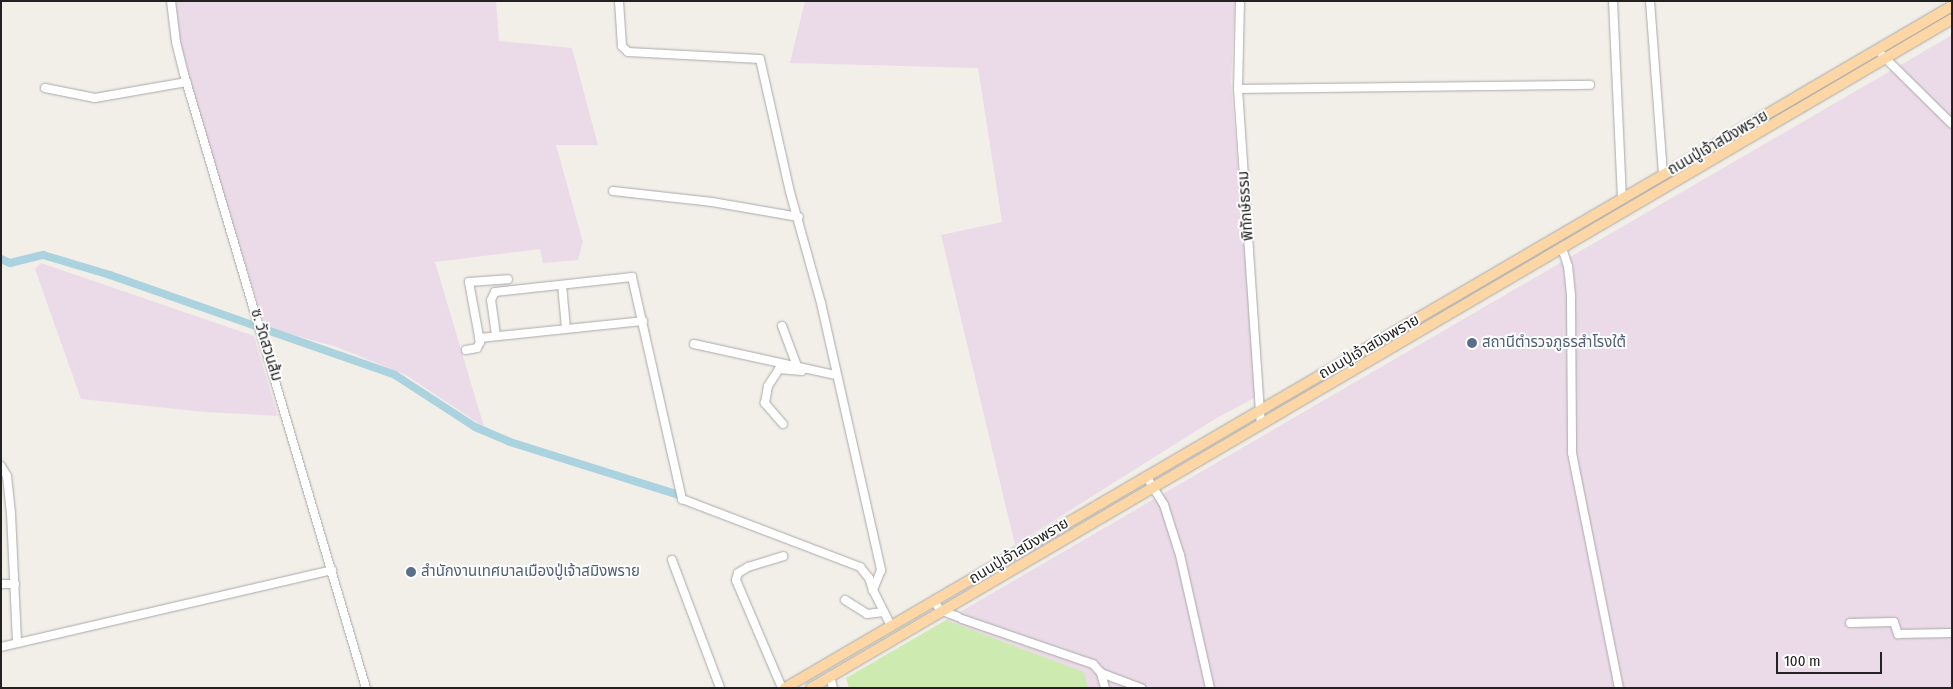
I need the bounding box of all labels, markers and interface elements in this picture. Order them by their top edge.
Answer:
street label: ถนนปู่เจ้าสมิงพราย [1665,107,1771,179]
street label: พิทักษ์ธรรม [1235,170,1257,242]
street label: ซ. วัดสวนส้ม [246,307,286,383]
street label: ถนนปู่เจ้าสมิงพราย [1316,311,1422,383]
place label: สถานีตำรวจภูธรสำโรงใต้ [1482,334,1626,352]
marker: สถานีตำรวจภูธรสำโรงใต้ [1466,337,1478,349]
street label: ถนนปู่เจ้าสมิงพราย [966,514,1072,588]
place label: สำนักงานเทศบาลเมืองปู่เจ้าสมิงพราย [421,563,640,581]
marker: สำนักงานเทศบาลเมืองปู่เจ้าสมิงพราย [405,566,417,578]
scale bar [1778,642,1884,674]
text: 100 m [1784,652,1821,670]

